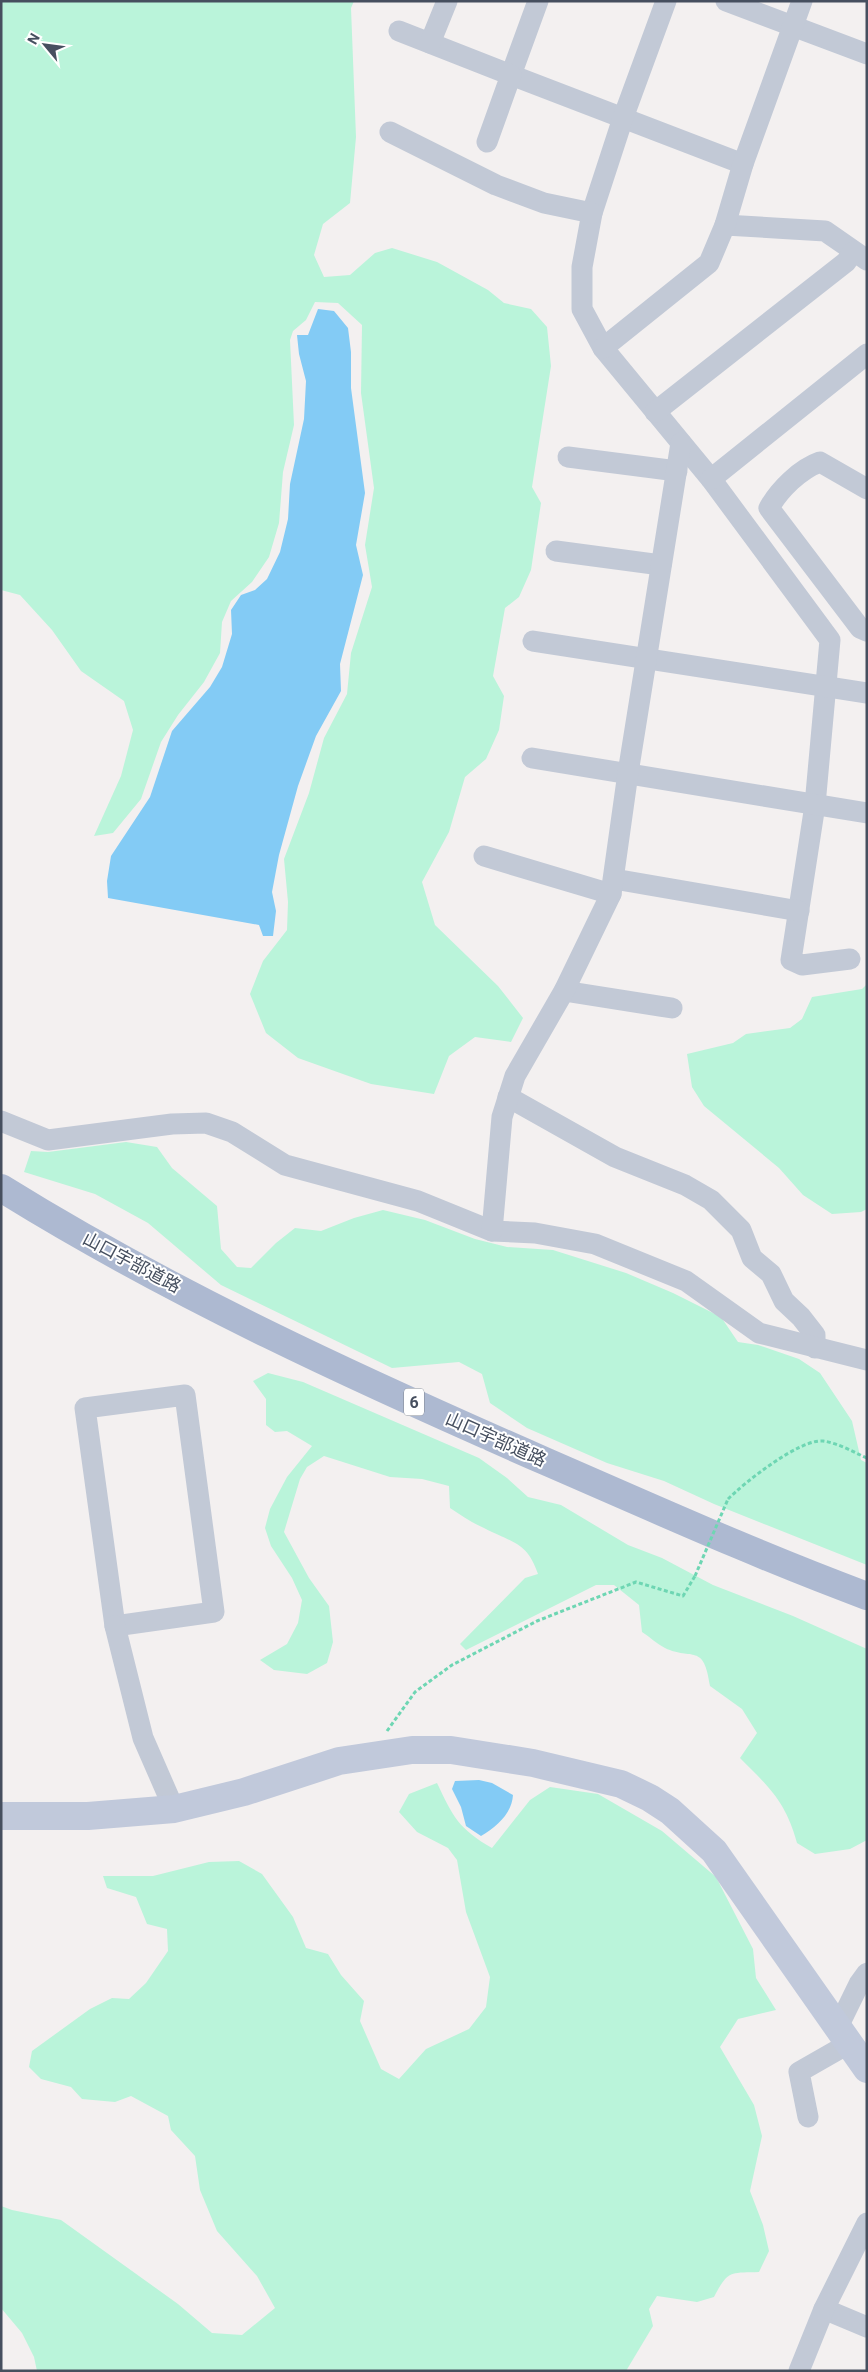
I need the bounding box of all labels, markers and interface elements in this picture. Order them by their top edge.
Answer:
north arrow [20,20,70,70]
text: N [24,30,43,47]
street label: 山口宇部道路 [79,1227,185,1297]
road number: 6 [404,1388,424,1415]
street label: 山口宇部道路 [442,1407,550,1471]

